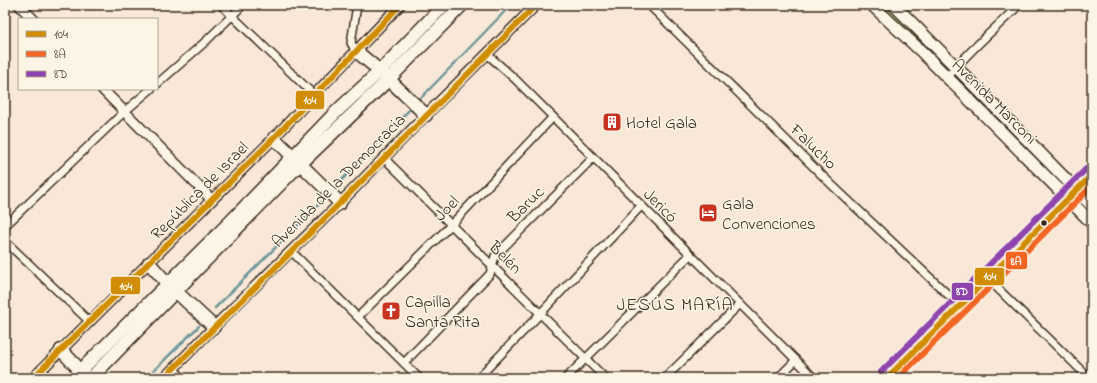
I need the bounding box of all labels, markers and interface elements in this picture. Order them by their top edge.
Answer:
legend [18,18,158,90]
text: 104 [54,26,68,44]
text: 8A [54,46,66,64]
street label: Avenida Marconi [945,54,1042,151]
text: 8D [54,66,68,84]
line badge: 104 [295,90,325,110]
text: 104 [304,93,317,109]
street label: Avenida de la Democracia [266,108,412,254]
building icon: Hotel Gala [601,111,623,133]
place label: Hotel Gala [626,111,697,136]
street label: Falucho [783,118,842,176]
street label: República de Israel [145,136,255,246]
street label: Baruc [501,181,550,230]
street label: Jericó [637,183,683,229]
street label: Joel [428,190,466,228]
place label: Gala Convenciones [722,192,816,237]
hotel icon: Gala Convenciones [697,202,719,224]
unlabelled marker [1039,218,1049,228]
street label: Belén [482,235,527,280]
line badge: 8A [1005,251,1028,270]
text: 8A [1010,254,1022,270]
line badge: 104 [974,267,1005,286]
text: 104 [984,269,997,285]
line badge: 104 [110,276,141,295]
text: 104 [120,279,133,295]
line badge: 8D [951,282,974,301]
text: 8D [955,284,968,300]
place label: Capilla Santa Rita [405,290,480,335]
district label: JESÚS MARÍA [617,293,733,319]
church icon: Capilla Santa Rita [380,300,402,322]

